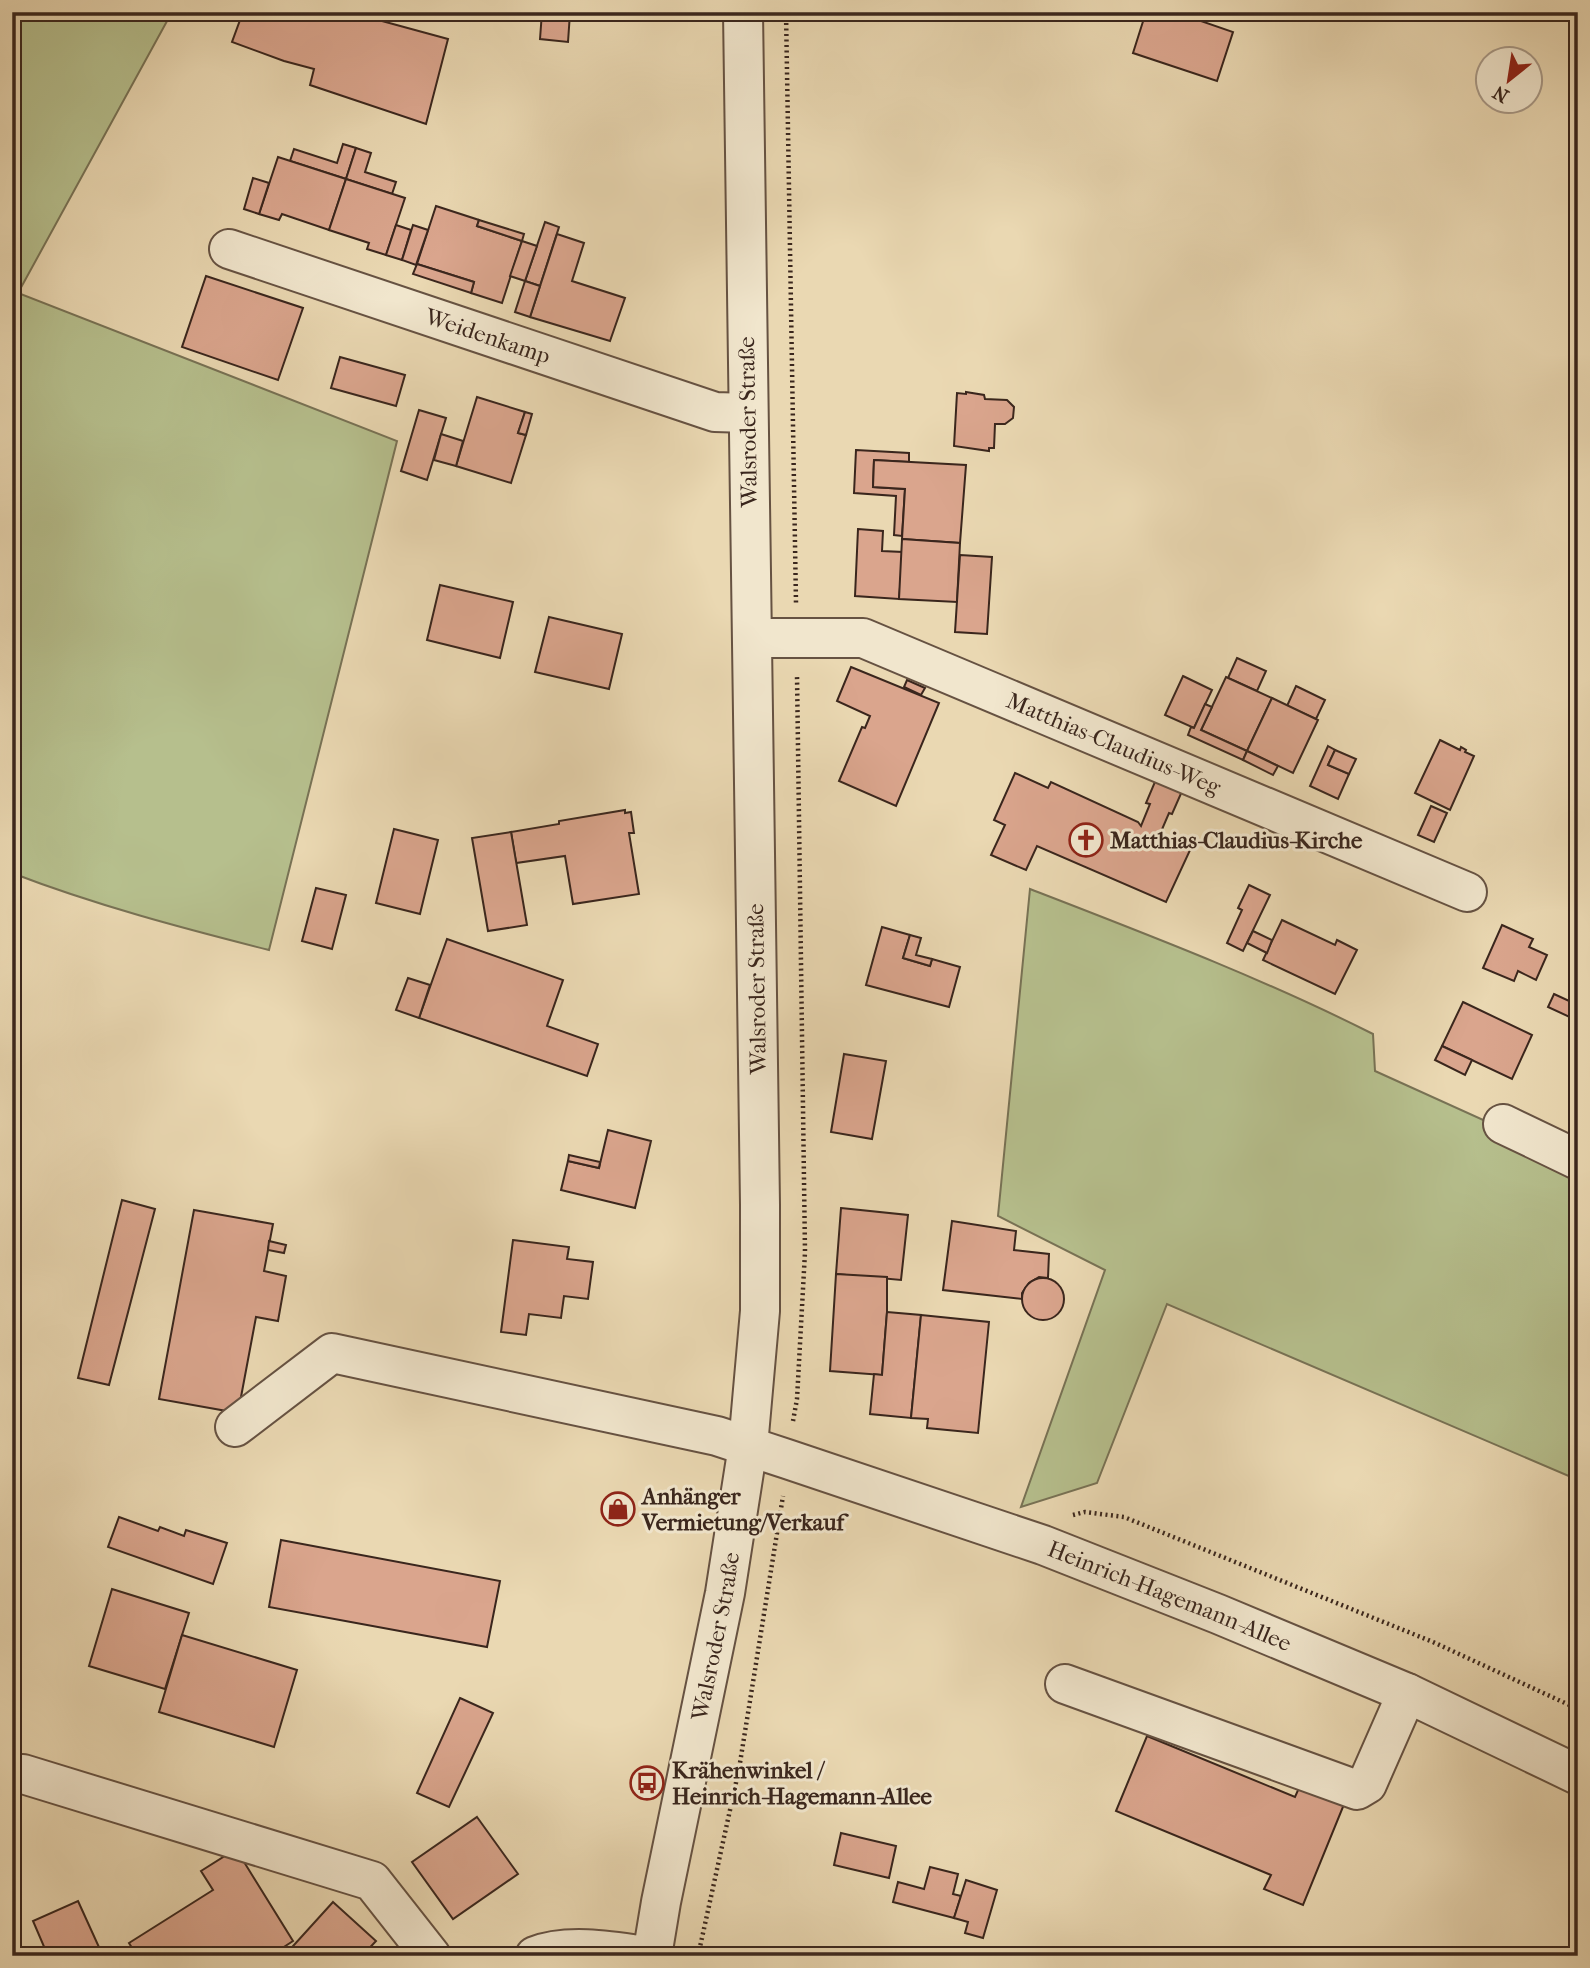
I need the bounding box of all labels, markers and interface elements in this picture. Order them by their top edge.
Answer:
north arrow [1474,46,1544,116]
text: N [1489,80,1513,107]
street label: Weidenkamp [421,302,554,369]
street label: Walsroder Straße [733,336,763,509]
street label: Matthias-Claudius-Weg [1003,686,1225,801]
church icon: Matthias-Claudius-Kirche [1067,821,1105,859]
place label: Matthias-Claudius-Kirche [1110,827,1363,854]
street label: Walsroder Straße [742,903,772,1076]
place label: Anhänger Vermietung/Verkauf [640,1483,849,1536]
shop icon: Anhänger Vermietung/Verkauf [599,1490,637,1528]
street label: Heinrich-Hagemann-Allee [1044,1535,1296,1657]
street label: Walsroder Straße [685,1550,745,1724]
place label: Krähenwinkel / Heinrich-Hagemann-Allee [672,1757,933,1810]
bus stop icon: Krähenwinkel / Heinrich-Hagemann-Allee [628,1764,666,1802]

